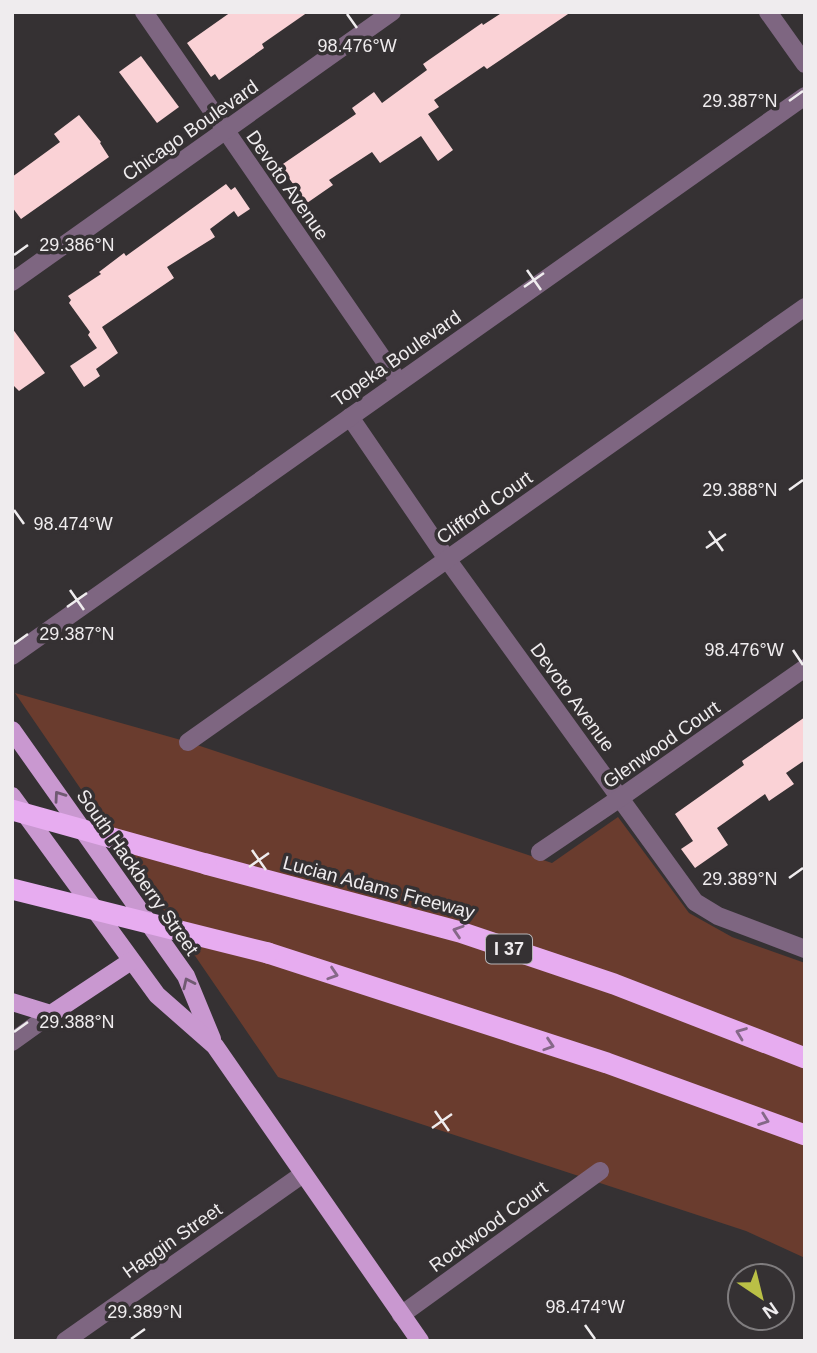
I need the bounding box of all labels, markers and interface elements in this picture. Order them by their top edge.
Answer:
text: 98.476°W [317,36,397,56]
street label: Chicago Boulevard [119,76,262,185]
text: 29.387°N [702,91,778,111]
street label: Devoto Avenue [242,127,333,244]
text: 29.386°N [39,235,115,255]
street label: Topeka Boulevard [328,306,465,411]
street label: Clifford Court [433,466,537,548]
text: 29.388°N [702,480,778,500]
text: 98.474°W [33,514,113,534]
text: 29.387°N [39,624,115,644]
street label: Devoto Avenue [526,639,619,755]
text: 98.476°W [704,640,784,660]
street label: Glenwood Court [599,696,724,792]
street label: South Hackberry Street [72,785,203,960]
one-way arrow [54,791,67,804]
street label: Lucian Adams Freeway [281,852,477,923]
text: 29.389°N [702,869,778,889]
one-way arrow [452,925,465,939]
road number: I 37 [486,934,532,964]
one-way arrow [326,966,339,980]
one-way arrow [182,978,196,990]
text: 29.388°N [39,1012,115,1032]
one-way arrow [736,1028,748,1042]
one-way arrow [543,1036,555,1051]
one-way arrow [757,1112,769,1126]
street label: Rockwood Court [425,1176,552,1276]
street label: Haggin Street [119,1198,226,1282]
north arrow [726,1262,796,1332]
text: 98.474°W [545,1297,625,1317]
text: N [759,1298,782,1323]
text: 29.389°N [107,1302,183,1322]

